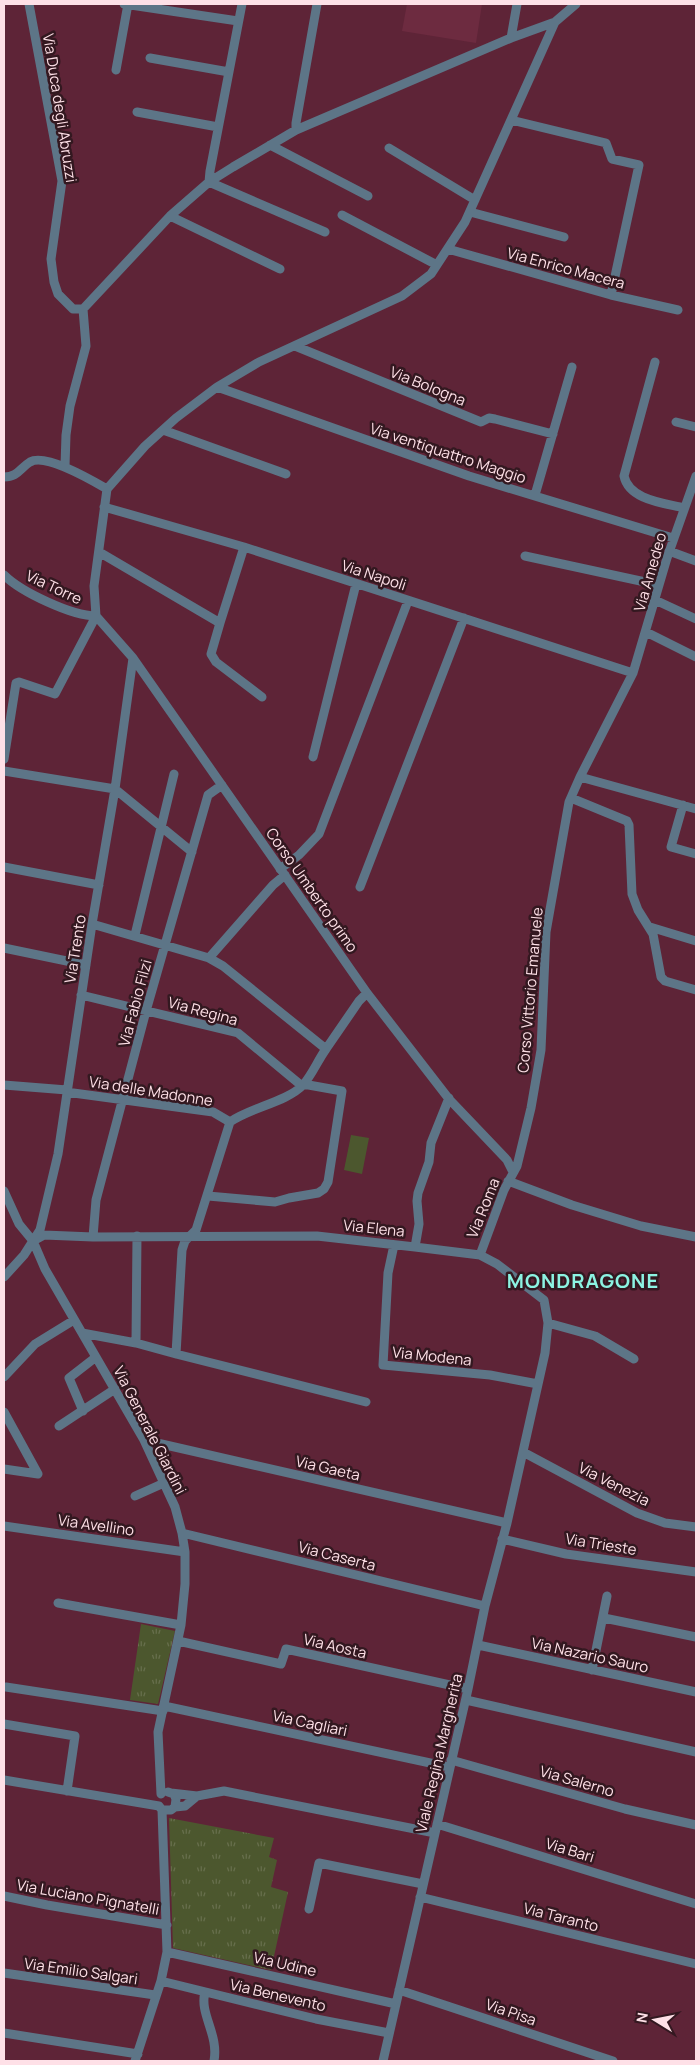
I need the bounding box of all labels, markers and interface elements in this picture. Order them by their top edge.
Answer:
street label: Via Duca degli Abruzzi [38,32,82,184]
street label: Via Enrico Macera [505,242,627,294]
street label: Via Bologna [387,361,469,411]
street label: Via ventiquattro Maggio [367,418,529,488]
street label: Via Amedeo [629,530,671,614]
street label: Via Napoli [339,555,409,595]
street label: Via Torre [23,565,86,609]
street label: Corso Umberto primo [261,823,363,957]
street label: Corso Vittorio Emanuele [512,906,548,1074]
street label: Via Trento [59,913,91,985]
street label: Via Fabio Filzi [113,957,157,1049]
street label: Via Regina [166,992,240,1030]
street label: Via delle Madonne [87,1071,215,1111]
street label: Via Roma [461,1175,505,1241]
street label: Via Elena [342,1214,406,1242]
district label: MONDRAGONE [507,1267,659,1294]
street label: Via Modena [391,1341,473,1371]
street label: Via Generale Giardini [109,1362,191,1498]
street label: Via Gaeta [294,1450,362,1486]
street label: Via Venezia [575,1457,653,1511]
street label: Via Avellino [56,1509,136,1541]
street label: Via Trieste [564,1528,638,1560]
street label: Via Caserta [296,1536,378,1576]
street label: Via Aosta [301,1629,369,1663]
street label: Via Nazario Sauro [529,1632,651,1678]
street label: Viale Regina Margherita [410,1671,468,1835]
street label: Via Cagliari [271,1705,349,1741]
street label: Via Salerno [537,1760,617,1802]
street label: Via Bari [543,1833,597,1867]
street label: Via Luciano Pignatelli [15,1874,161,1920]
street label: Via Taranto [521,1898,601,1937]
street label: Via Udine [251,1947,319,1981]
street label: Via Emilio Salgari [23,1953,139,1989]
street label: Via Benevento [228,1974,328,2016]
street label: Via Pisa [483,1994,539,2030]
north arrow [630,1995,680,2045]
text: N [631,2011,652,2024]

